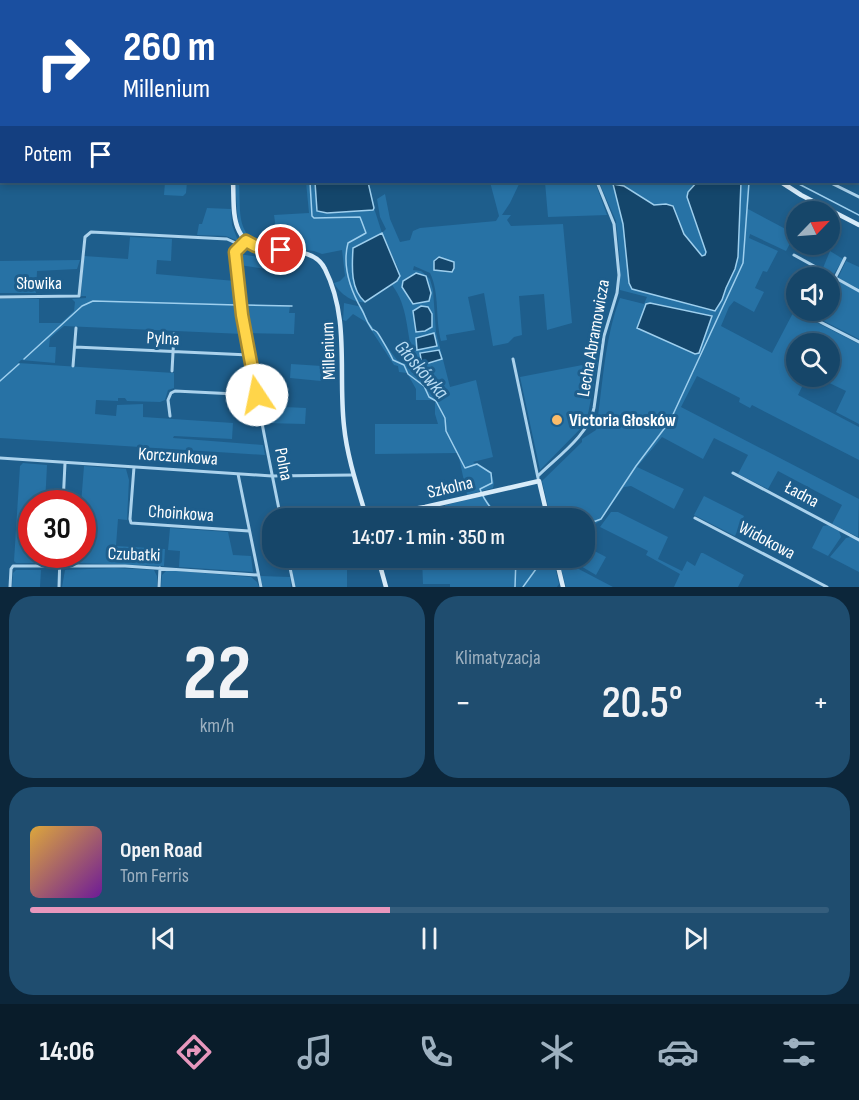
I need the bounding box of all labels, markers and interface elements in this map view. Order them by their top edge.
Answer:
text: 260 m [123,22,216,73]
icon: right [24,24,102,102]
text: Millenium [123,73,210,105]
icon: arrive [84,138,117,171]
text: Potem [24,141,72,168]
north arrow [786,201,840,255]
map controls [786,201,840,387]
pin [255,224,306,275]
icon: arrive [264,233,297,266]
button: sound [786,267,840,321]
street label: Słowika [16,273,62,294]
street label: Lecha Abramowicza [573,278,614,398]
street label: Millenium [317,322,340,380]
street label: Pylna [146,327,180,350]
button: search [786,333,840,387]
water label: Głoskówka [389,335,453,404]
position arrow [225,363,289,427]
place label: Victoria Głosków [569,410,676,431]
marker: Victoria Głosków [550,413,564,427]
street label: Korczunkowa [137,443,219,470]
street label: Polna [270,446,297,482]
street label: Szkolna [425,472,475,503]
street label: Ładna [780,476,823,512]
speed limit sign: 30 [18,490,96,568]
street label: Choinkowa [147,501,215,526]
street label: Widokowa [735,517,799,564]
text: 14:07 · 1 min · 350 m [352,524,505,551]
street label: Czubatki [107,543,161,566]
text: 22 [183,628,251,721]
text: Klimatyzacja [455,646,541,670]
text: 20.5° [601,676,683,731]
text: − [455,683,471,723]
text: + [813,683,829,723]
text: km/h [200,714,234,738]
text: Open Road [120,837,202,864]
text: Tom Ferris [120,864,189,888]
icon: previous [147,922,180,955]
icon: pause [413,922,446,955]
icon: next [679,922,712,955]
icon: directions [173,1031,215,1073]
icon: music [294,1031,336,1073]
icon: phone [415,1031,457,1073]
icon: climate [536,1031,578,1073]
icon: car [657,1031,699,1073]
icon: filters [778,1031,820,1073]
text: 14:06 [39,1036,94,1068]

